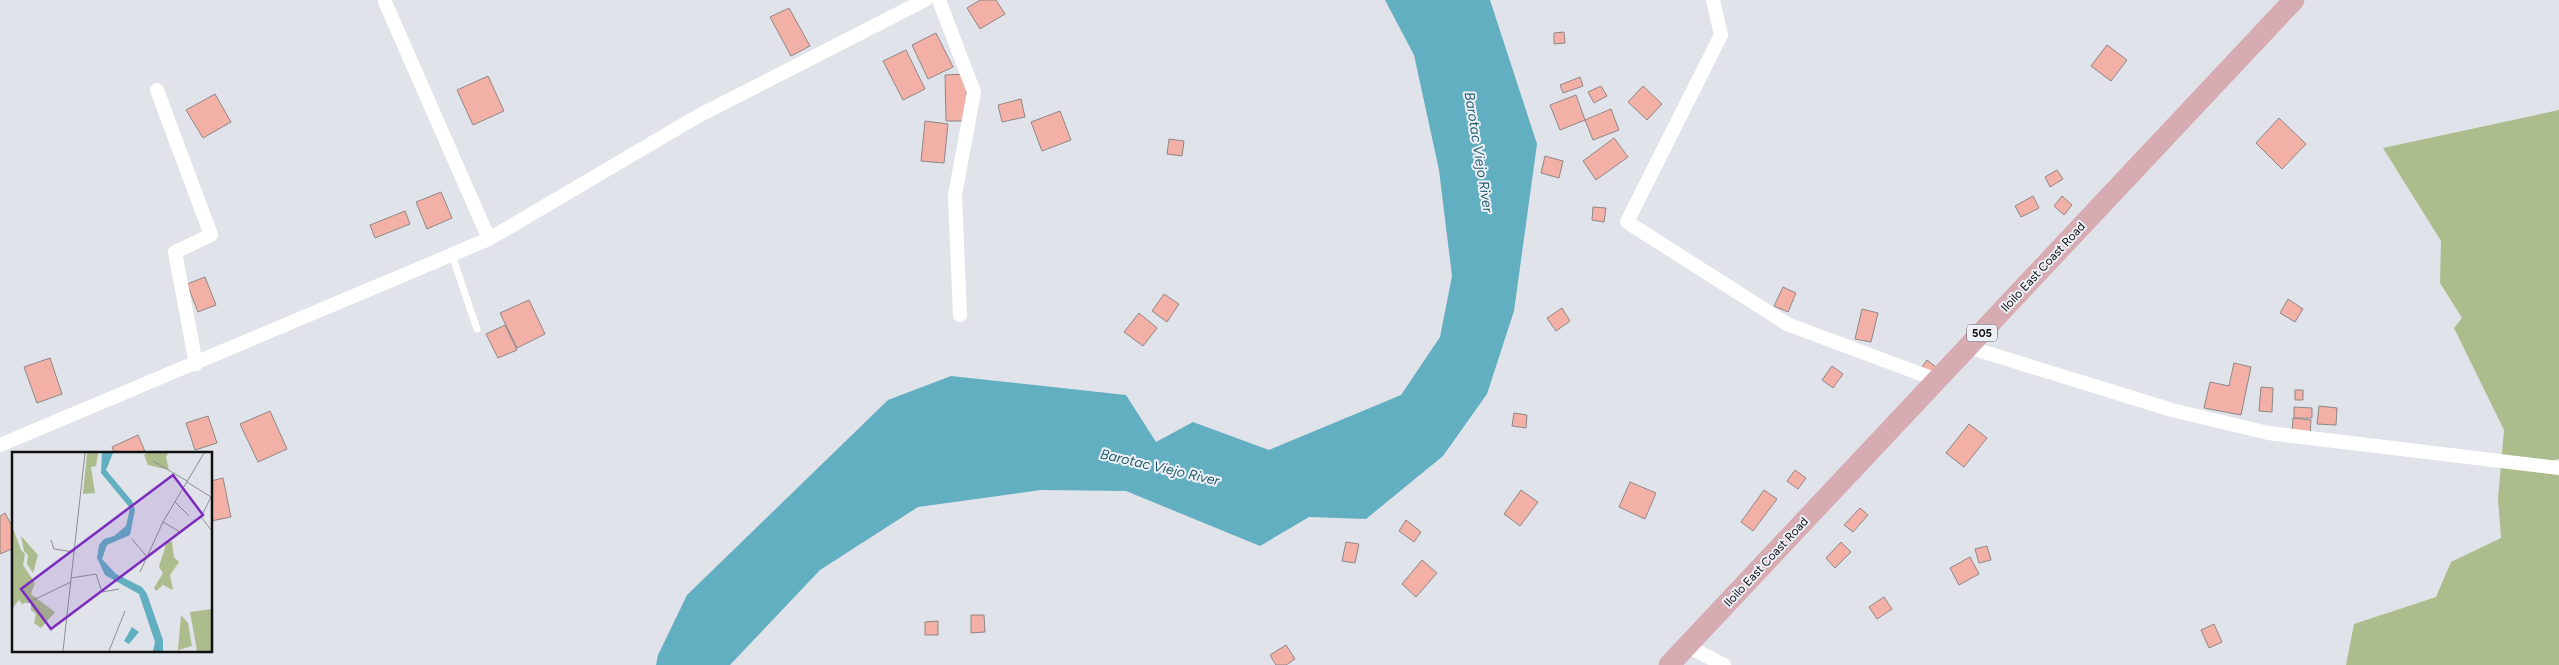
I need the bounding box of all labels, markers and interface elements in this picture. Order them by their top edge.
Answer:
water label: Barotac Viejo River [1461,91,1497,215]
street label: Iloilo East Coast Road [1998,219,2088,315]
road number: 505 [1967,324,1997,342]
water label: Barotac Viejo River [1099,446,1222,490]
inset map [12,452,212,652]
street label: Iloilo East Coast Road [1721,514,1811,610]

